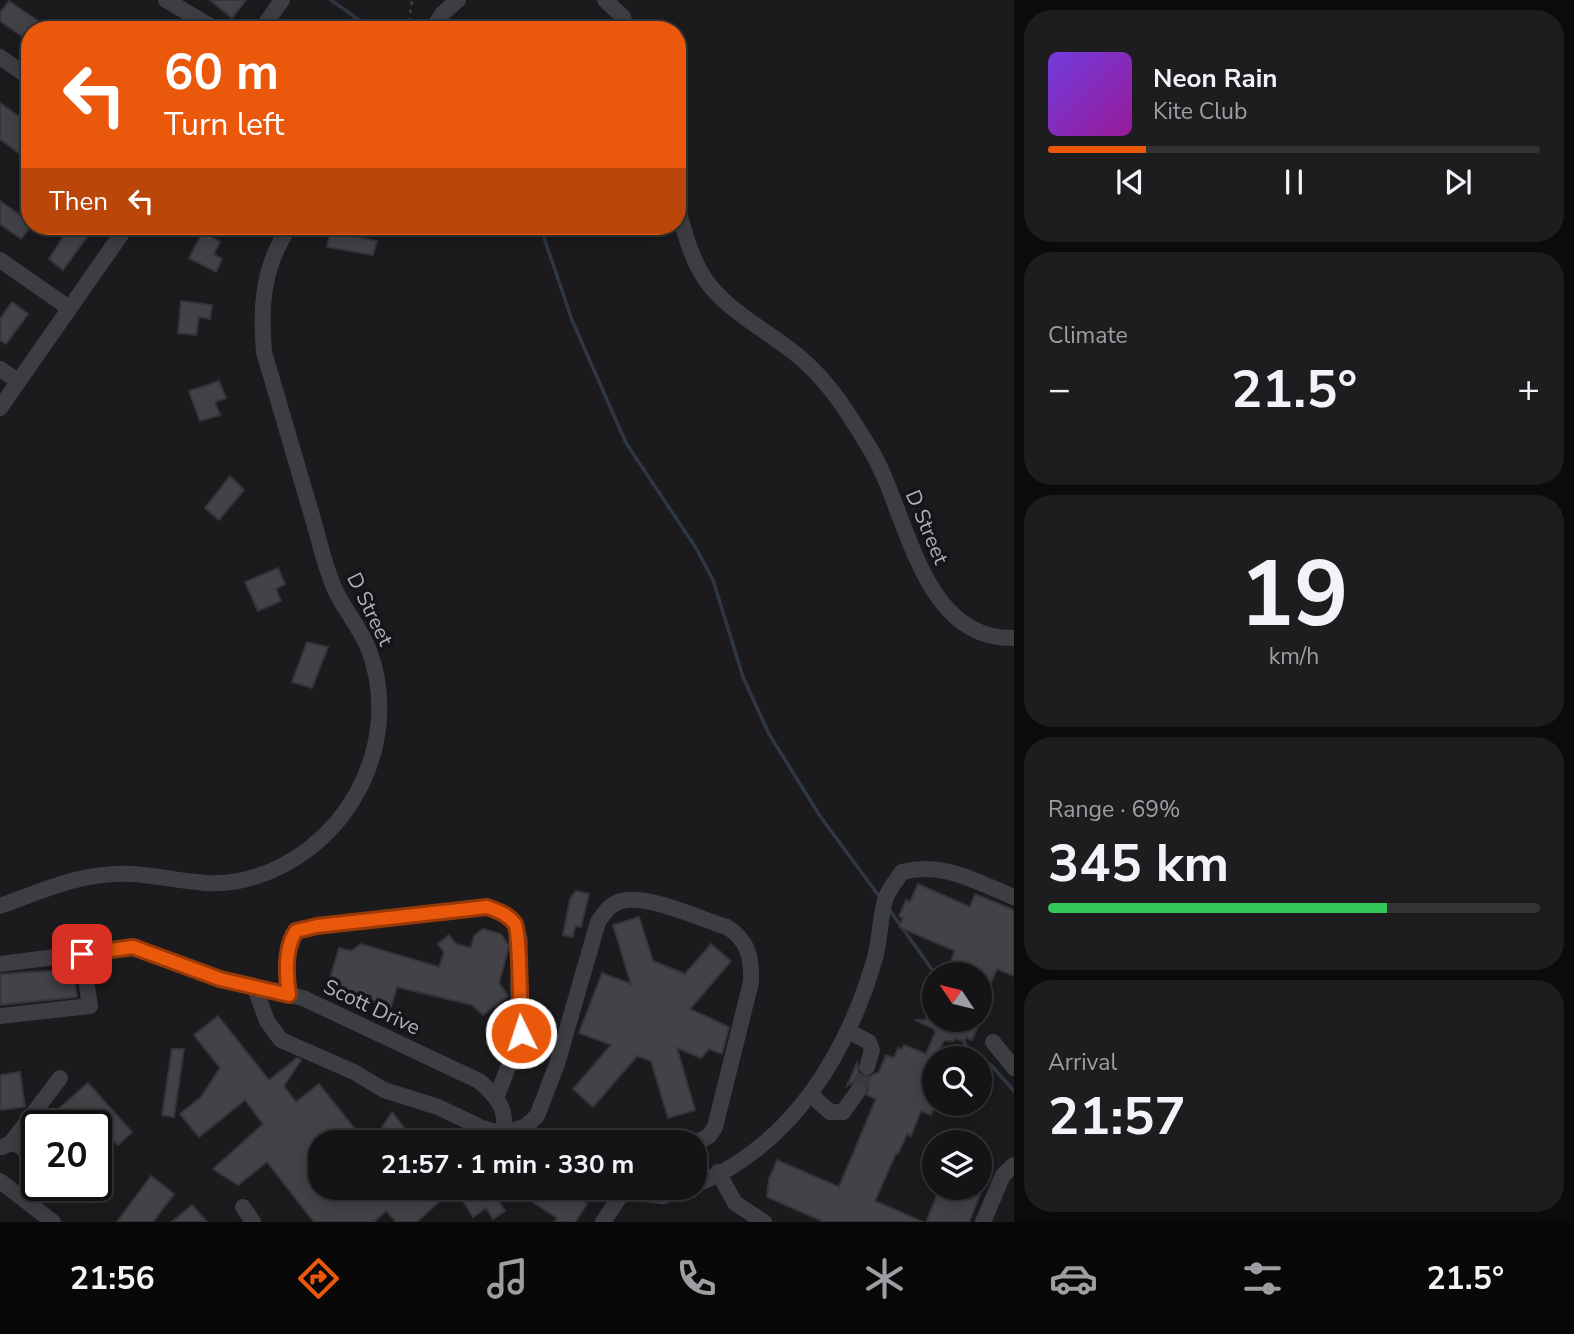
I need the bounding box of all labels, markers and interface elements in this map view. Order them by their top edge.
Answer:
text: 60 m [164,39,279,106]
icon: left [49,49,140,140]
text: Neon Rain [1153,61,1278,96]
text: Kite Club [1153,96,1247,127]
text: Turn left [164,103,284,146]
icon: previous [1111,163,1149,201]
icon: pause [1275,163,1313,201]
icon: next [1439,163,1477,201]
icon: left [122,182,160,220]
text: Then [49,184,108,219]
text: Climate [1048,320,1128,351]
text: 21.5° [1231,354,1357,425]
text: − [1048,364,1071,415]
text: + [1517,364,1540,415]
street label: D Street [899,486,955,569]
text: 19 [1239,533,1349,657]
street label: D Street [340,568,400,651]
text: km/h [1269,641,1319,672]
text: Range · 69% [1048,794,1180,825]
text: 345 km [1048,828,1229,899]
pin [52,924,112,984]
icon: arrive [63,935,101,973]
north arrow [922,962,992,1032]
map controls [922,962,992,1200]
street label: Scott Drive [319,972,425,1042]
position arrow [484,996,558,1070]
button: search [922,1046,992,1116]
text: Arrival [1048,1047,1117,1078]
text: 21:57 [1048,1081,1186,1152]
speed limit sign: 20 [21,1110,112,1201]
button: layers [922,1130,992,1200]
text: 21:57 · 1 min · 330 m [381,1147,634,1182]
icon: directions [294,1254,343,1303]
icon: music [483,1254,532,1303]
icon: phone [672,1254,721,1303]
icon: climate [860,1254,909,1303]
icon: car [1049,1254,1098,1303]
icon: filters [1238,1254,1287,1303]
text: 21:56 [70,1257,155,1300]
text: 21.5° [1426,1257,1504,1300]

